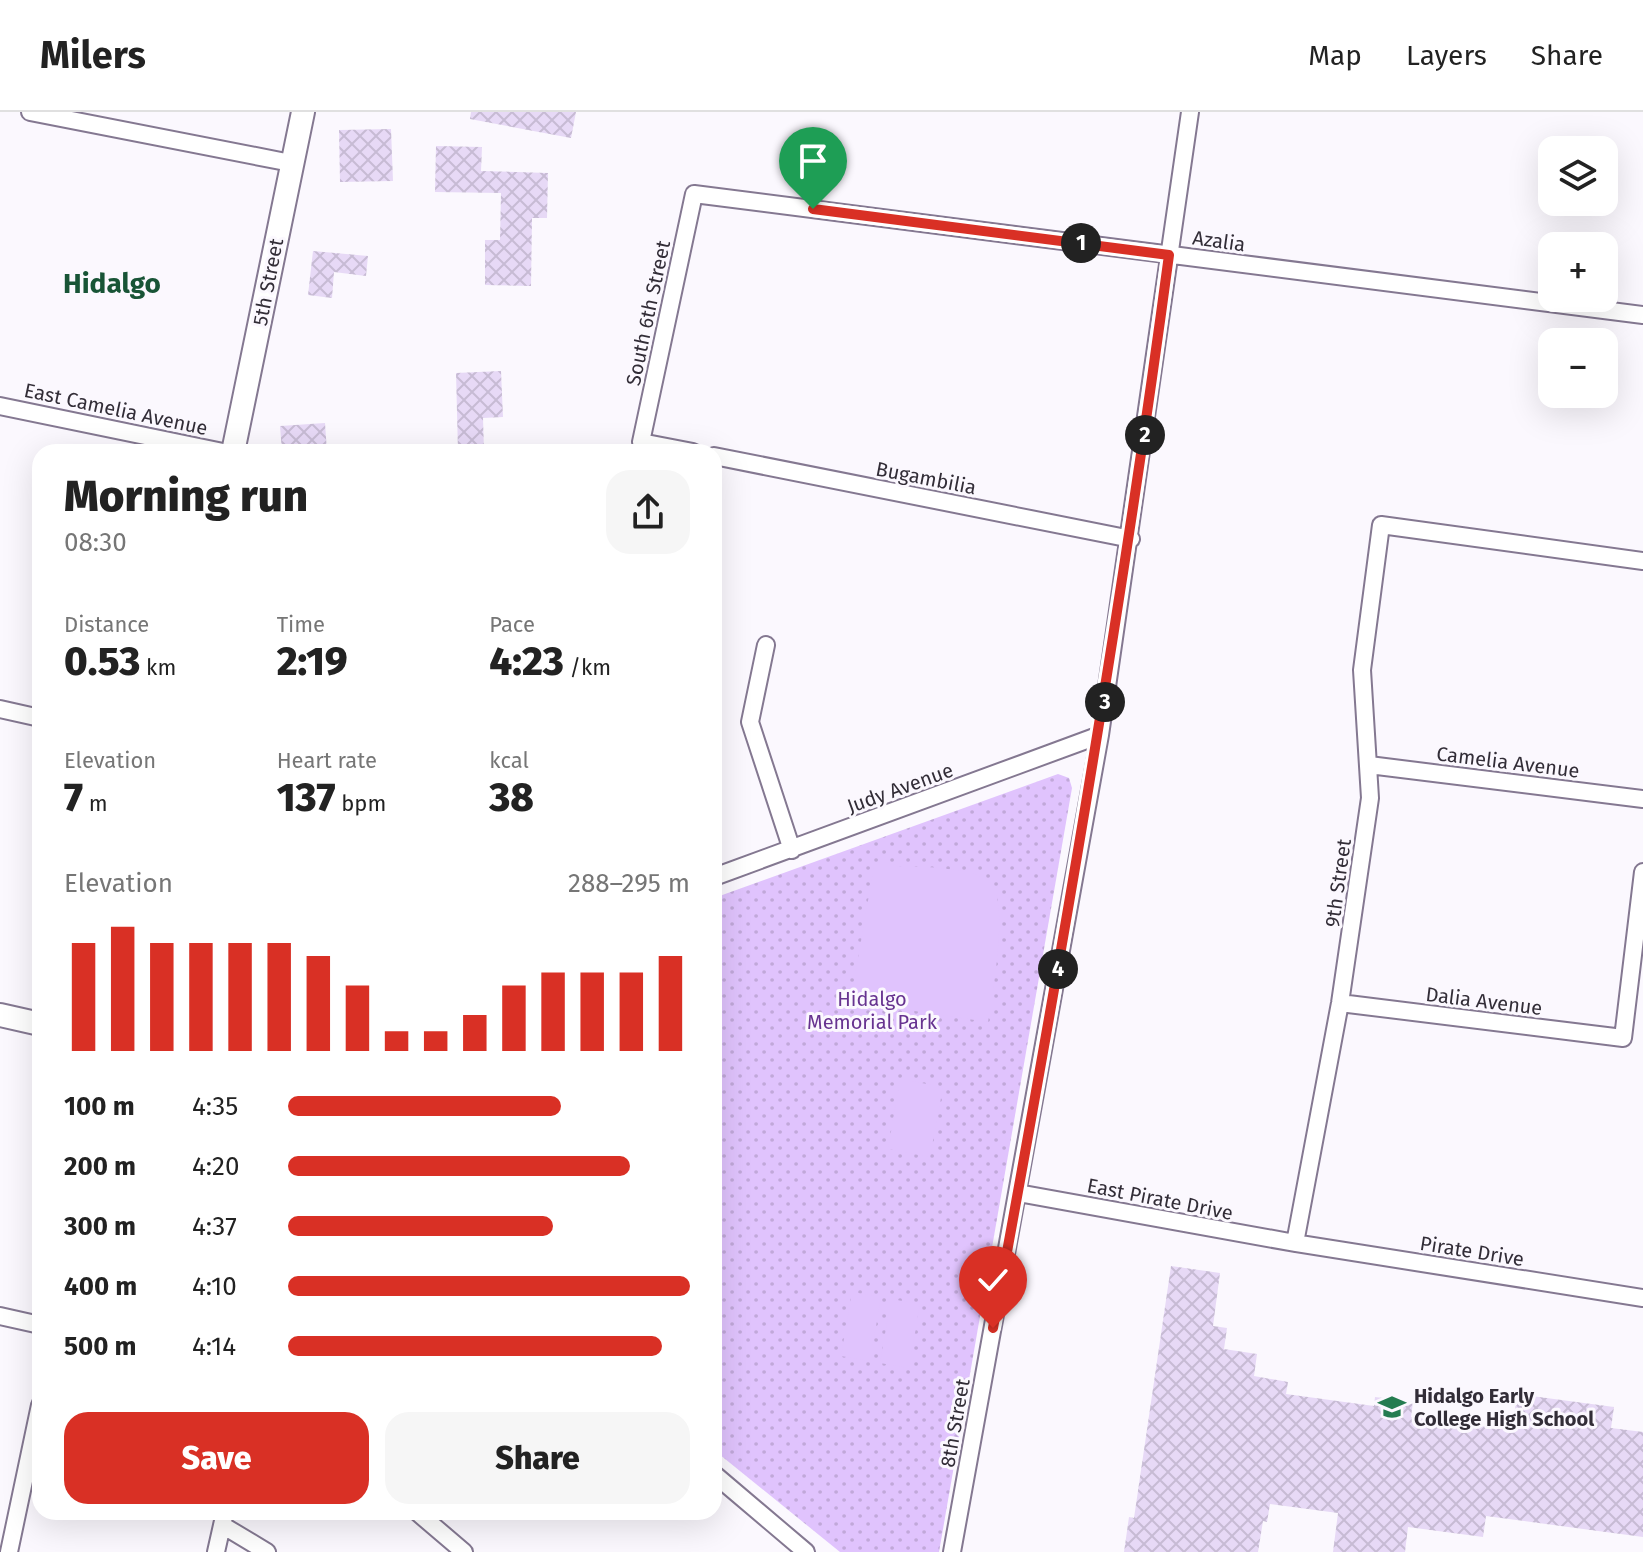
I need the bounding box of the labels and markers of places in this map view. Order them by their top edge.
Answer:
pin [779,127,847,209]
pin: 1 [1061,223,1101,263]
pin: 2 [1125,415,1165,455]
pin: 3 [1085,682,1125,722]
pin: 4 [1038,949,1078,989]
pin [959,1246,1027,1328]
place label: Hidalgo Early College High School [1414,1384,1594,1431]
school or university icon: Hidalgo Early College High School [1377,1392,1407,1422]

